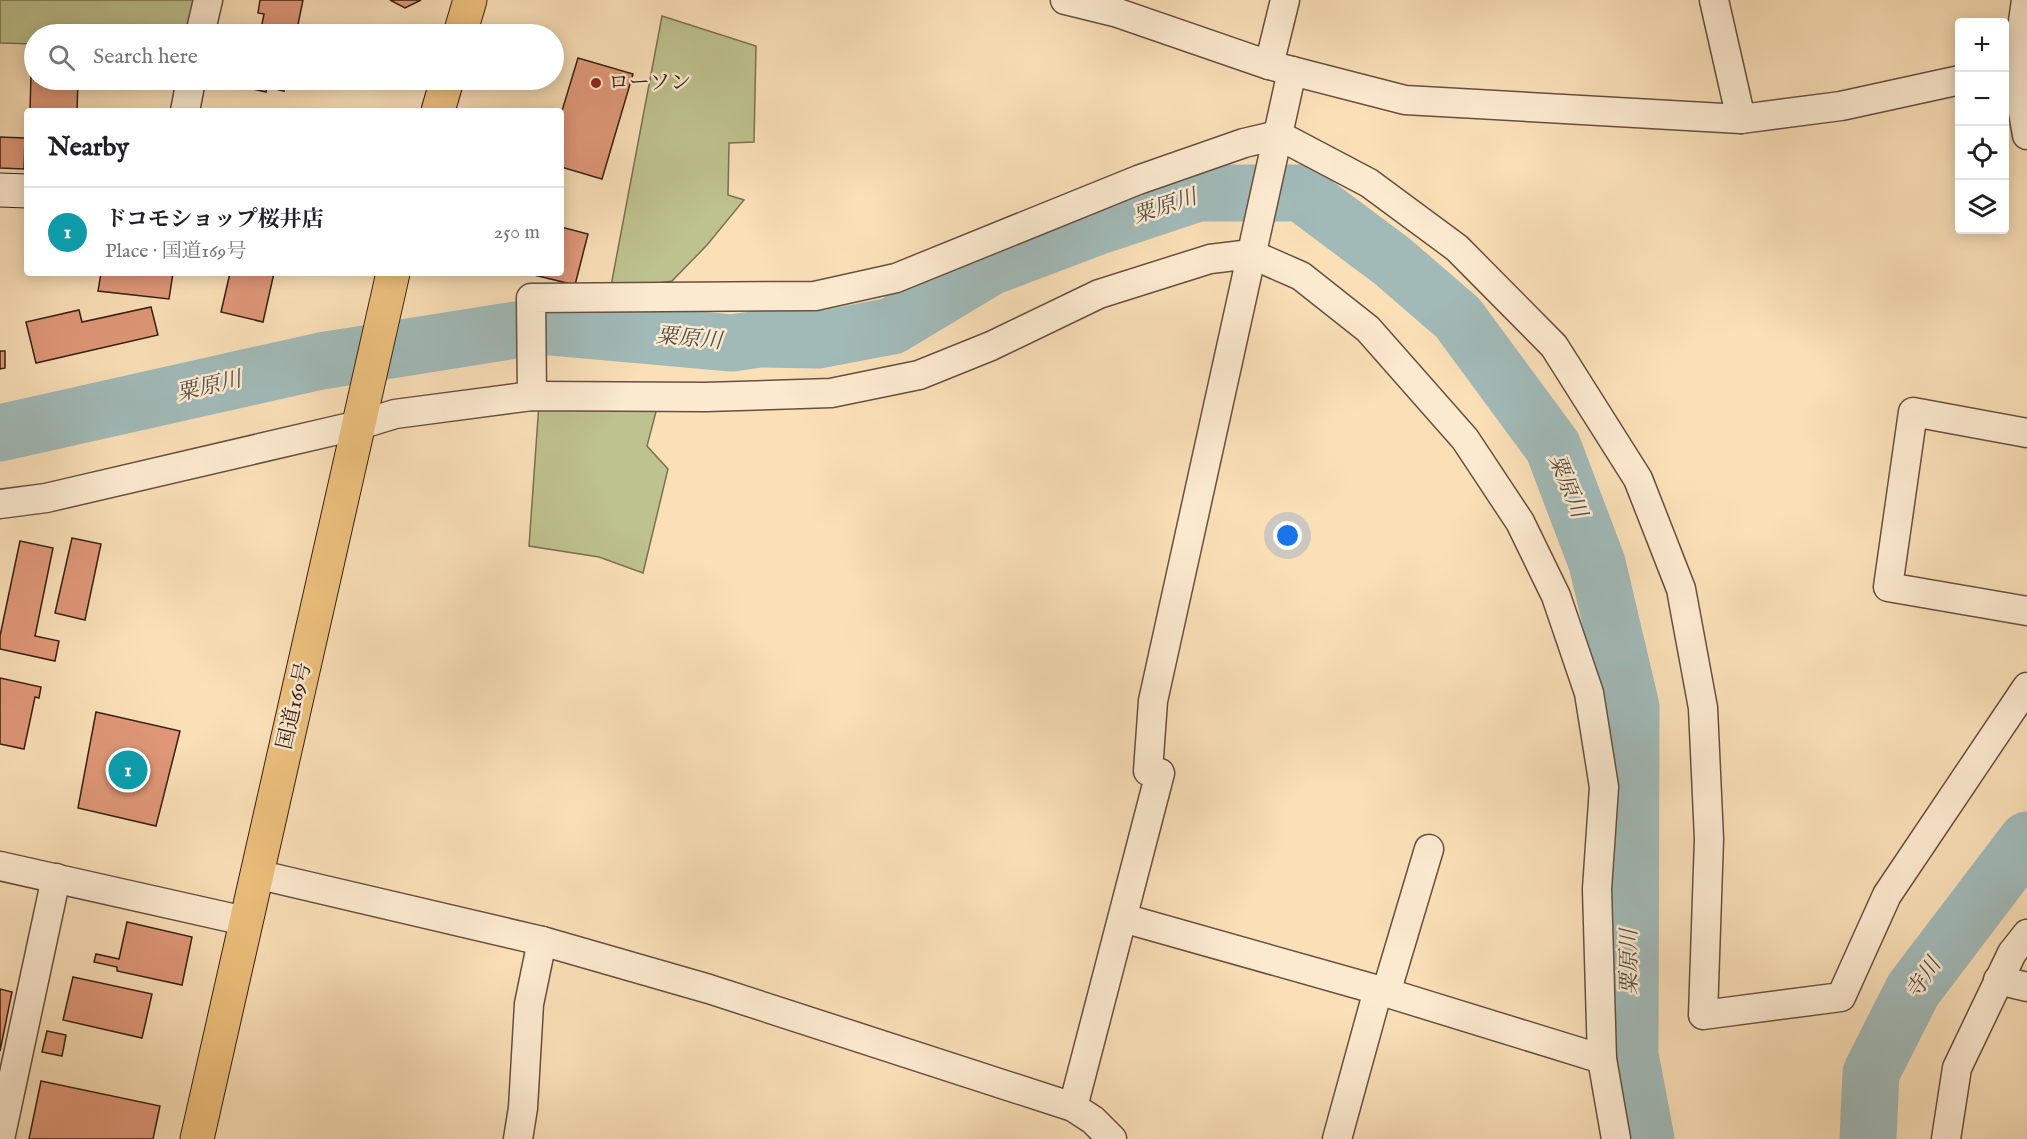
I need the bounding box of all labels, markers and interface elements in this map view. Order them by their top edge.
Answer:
map controls [1955,18,2009,234]
button: + [1955,18,2009,72]
search box [24,24,564,90]
icon: search [45,41,78,74]
text: Search here [93,43,198,71]
place label: ローソン [608,70,691,97]
button: − [1955,72,2009,126]
marker: ローソン [589,76,603,90]
button: locate [1955,126,2009,180]
text: Nearby [48,131,129,164]
button: layers [1955,180,2009,234]
water label: 粟原川 [1129,183,1203,231]
text: ドコモショップ桜井店 [105,206,324,234]
text: 1 [64,220,71,245]
text: 250 m [494,220,540,245]
text: Place · 国道169号 [105,239,246,264]
water label: 粟原川 [655,322,725,356]
water label: 粟原川 [174,365,246,408]
water label: 粟原川 [1542,450,1593,524]
your location [1273,521,1302,550]
street label: 国道169号 [272,660,318,752]
pin: 1 [108,748,148,792]
water label: 粟原川 [1616,927,1644,995]
water label: 寺川 [1900,951,1949,1005]

